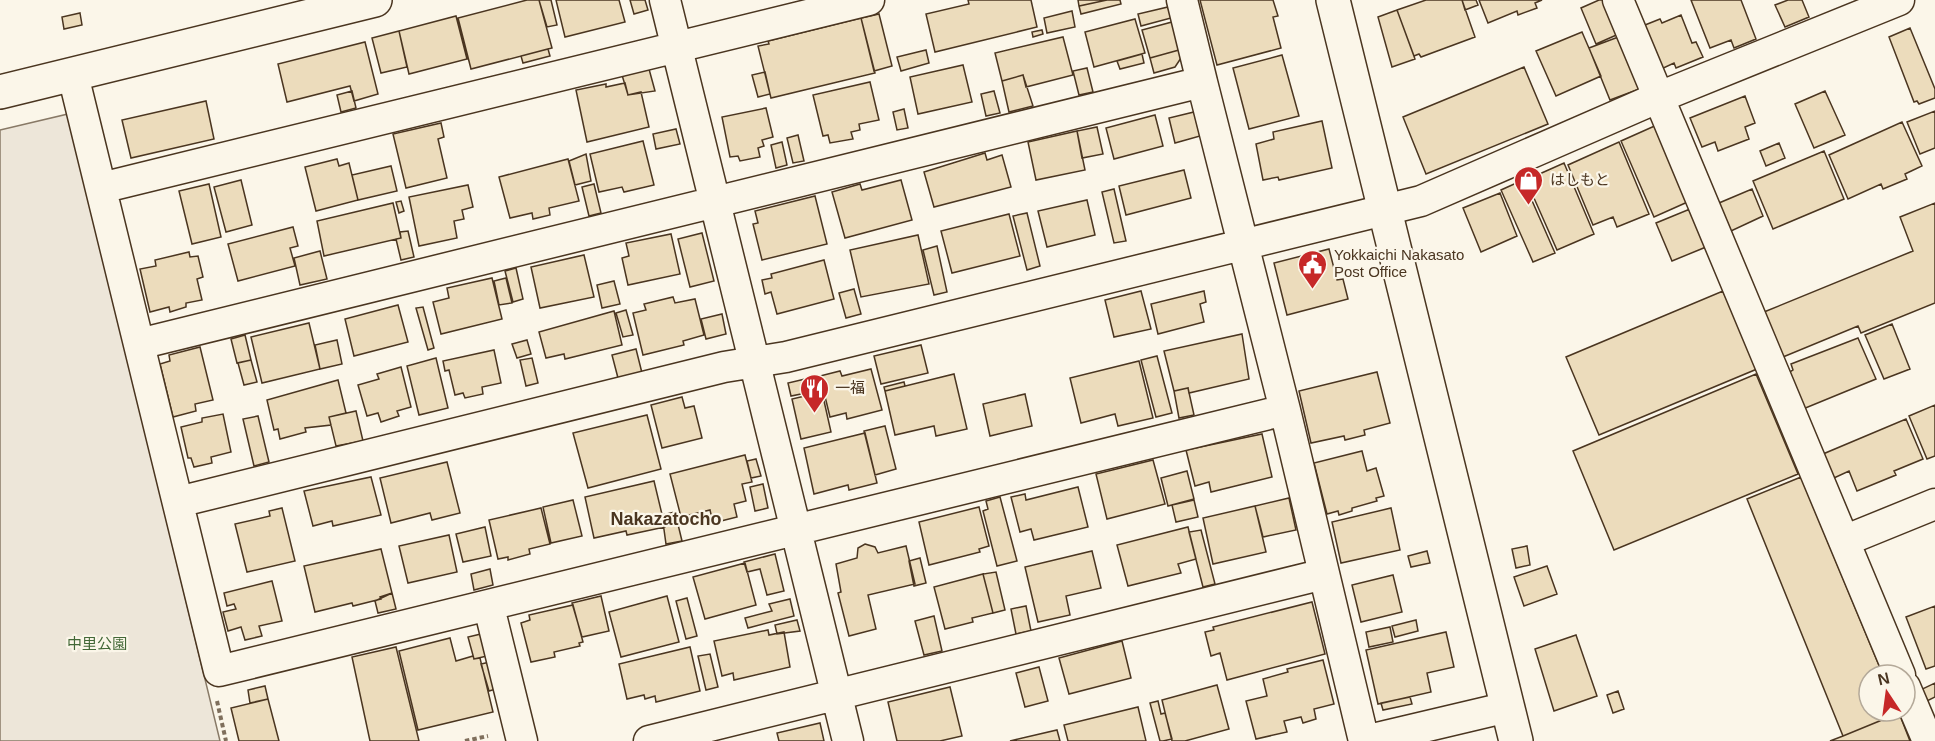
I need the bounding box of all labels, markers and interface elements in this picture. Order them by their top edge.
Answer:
shop icon: はしもと [1513,164,1545,206]
place label: はしもと [1550,171,1610,188]
place label: Yokkaichi Nakasato Post Office [1334,246,1464,280]
public building icon: Yokkaichi Nakasato Post Office [1297,248,1329,290]
restaurant icon: 一福 [798,372,830,414]
place label: 一福 [835,379,865,396]
district label: Nakazatocho [610,509,722,529]
park label: 中里公園 [67,635,127,652]
north arrow [1857,663,1917,723]
text: N [1876,669,1891,688]

